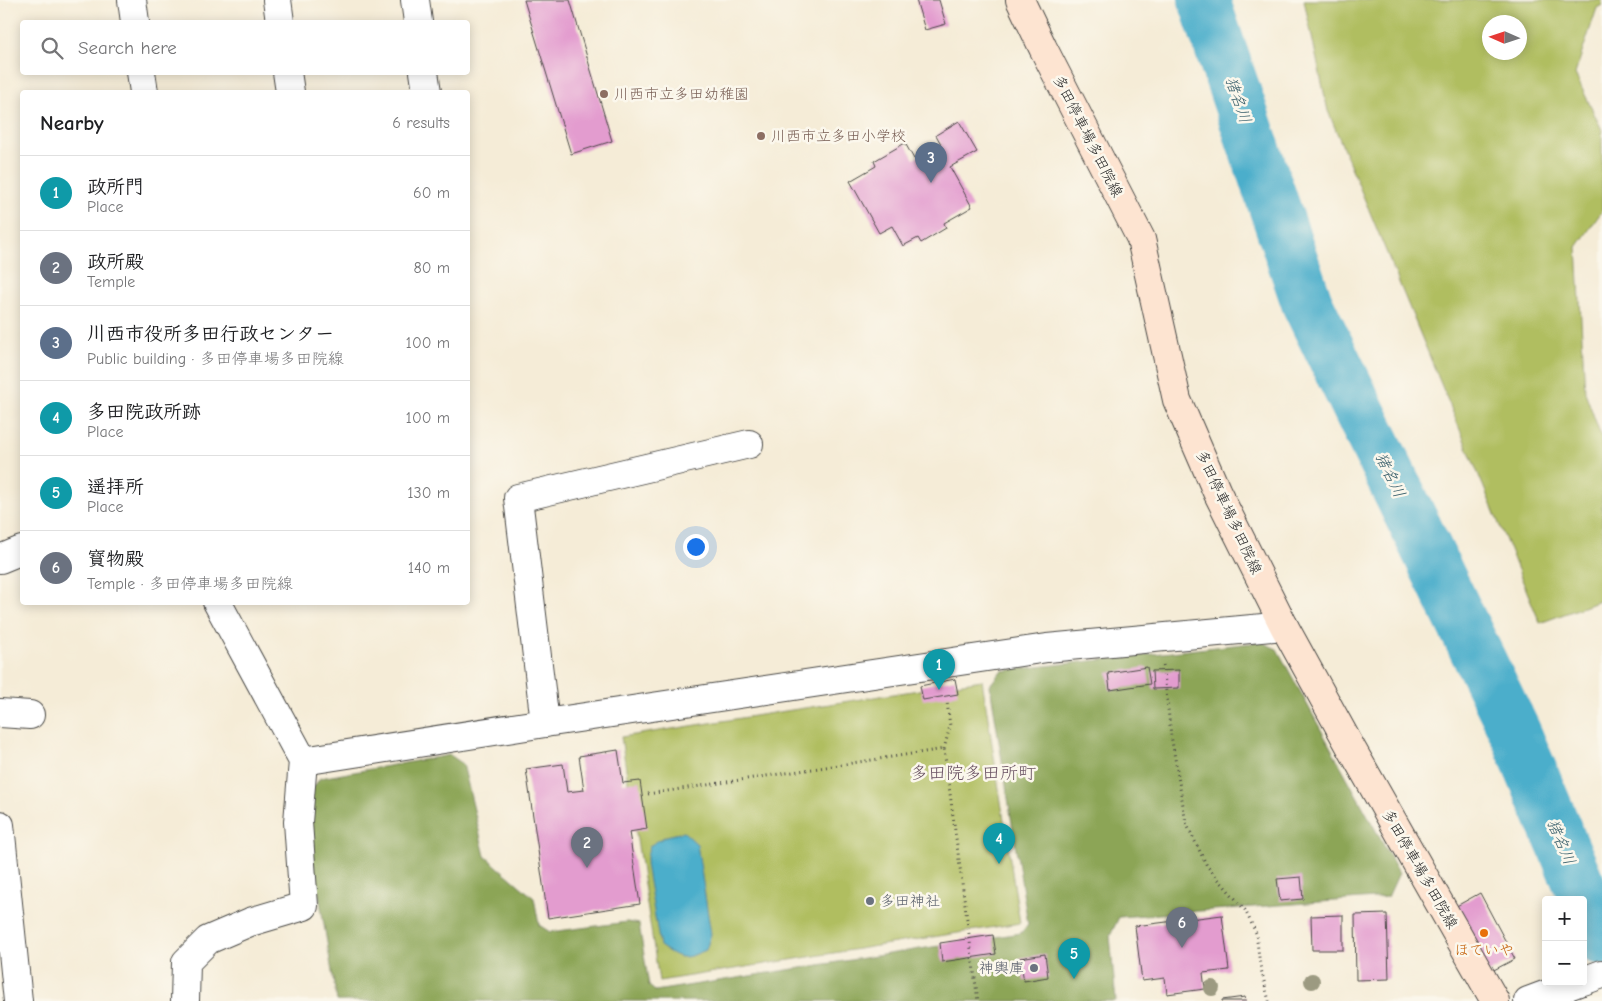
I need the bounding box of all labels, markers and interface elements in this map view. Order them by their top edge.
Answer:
north arrow [1482,15,1527,60]
search box [20,20,470,75]
icon: search [38,34,66,62]
text: Search here [78,37,177,59]
street label: 多田停車場多田院線 [1049,72,1127,200]
water label: 猪名川 [1222,74,1254,126]
place label: 川西市立多田幼稚園 [614,85,749,103]
marker: 川西市立多田幼稚園 [598,88,610,100]
text: Nearby [40,111,104,135]
text: 6 results [392,114,450,132]
place label: 川西市立多田小学校 [771,127,906,145]
marker: 川西市立多田小学校 [755,130,767,142]
pin: 3 [915,142,947,183]
text: 政所門 [87,176,144,198]
text: 1 [53,184,59,202]
text: 60 m [413,184,450,202]
text: Place [87,198,123,216]
text: 政所殿 [87,251,144,273]
text: 2 [52,259,60,277]
text: 80 m [413,259,450,277]
text: Temple [87,273,135,291]
text: 川西市役所多田行政センター [87,323,334,345]
text: 3 [52,334,60,352]
text: 100 m [406,334,450,352]
text: Public building · 多田停車場多田院線 [87,350,344,368]
text: 多田院政所跡 [87,401,201,423]
text: 4 [52,409,60,427]
text: 100 m [406,409,450,427]
text: Place [87,423,123,441]
street label: 多田停車場多田院線 [1192,447,1266,577]
water label: 猪名川 [1371,449,1409,501]
text: 遥拝所 [87,476,144,498]
text: 5 [52,484,60,502]
text: 130 m [407,484,450,502]
text: Place [87,498,123,516]
your location [683,534,709,560]
text: 寳物殿 [87,548,144,570]
text: 6 [52,559,60,577]
text: 140 m [408,559,450,577]
text: Temple · 多田停車場多田院線 [87,575,293,593]
pin: 1 [923,649,955,690]
district label: 多田院多田所町 [910,763,1036,784]
street label: 多田停車場多田院線 [1378,806,1462,932]
water label: 猪名川 [1543,816,1579,868]
pin: 4 [983,823,1015,864]
pin: 2 [571,827,603,868]
place label: 多田神社 [880,892,940,910]
marker: 多田神社 [864,895,876,907]
map controls [1542,896,1587,986]
button: + [1542,896,1587,941]
pin: 6 [1166,907,1198,948]
marker: ほていや [1478,927,1490,939]
pin: 5 [1058,938,1090,979]
place label: ほていや [1454,941,1514,959]
button: − [1542,941,1587,986]
place label: 神輿庫 [979,959,1024,977]
marker: 神輿庫 [1028,962,1040,974]

